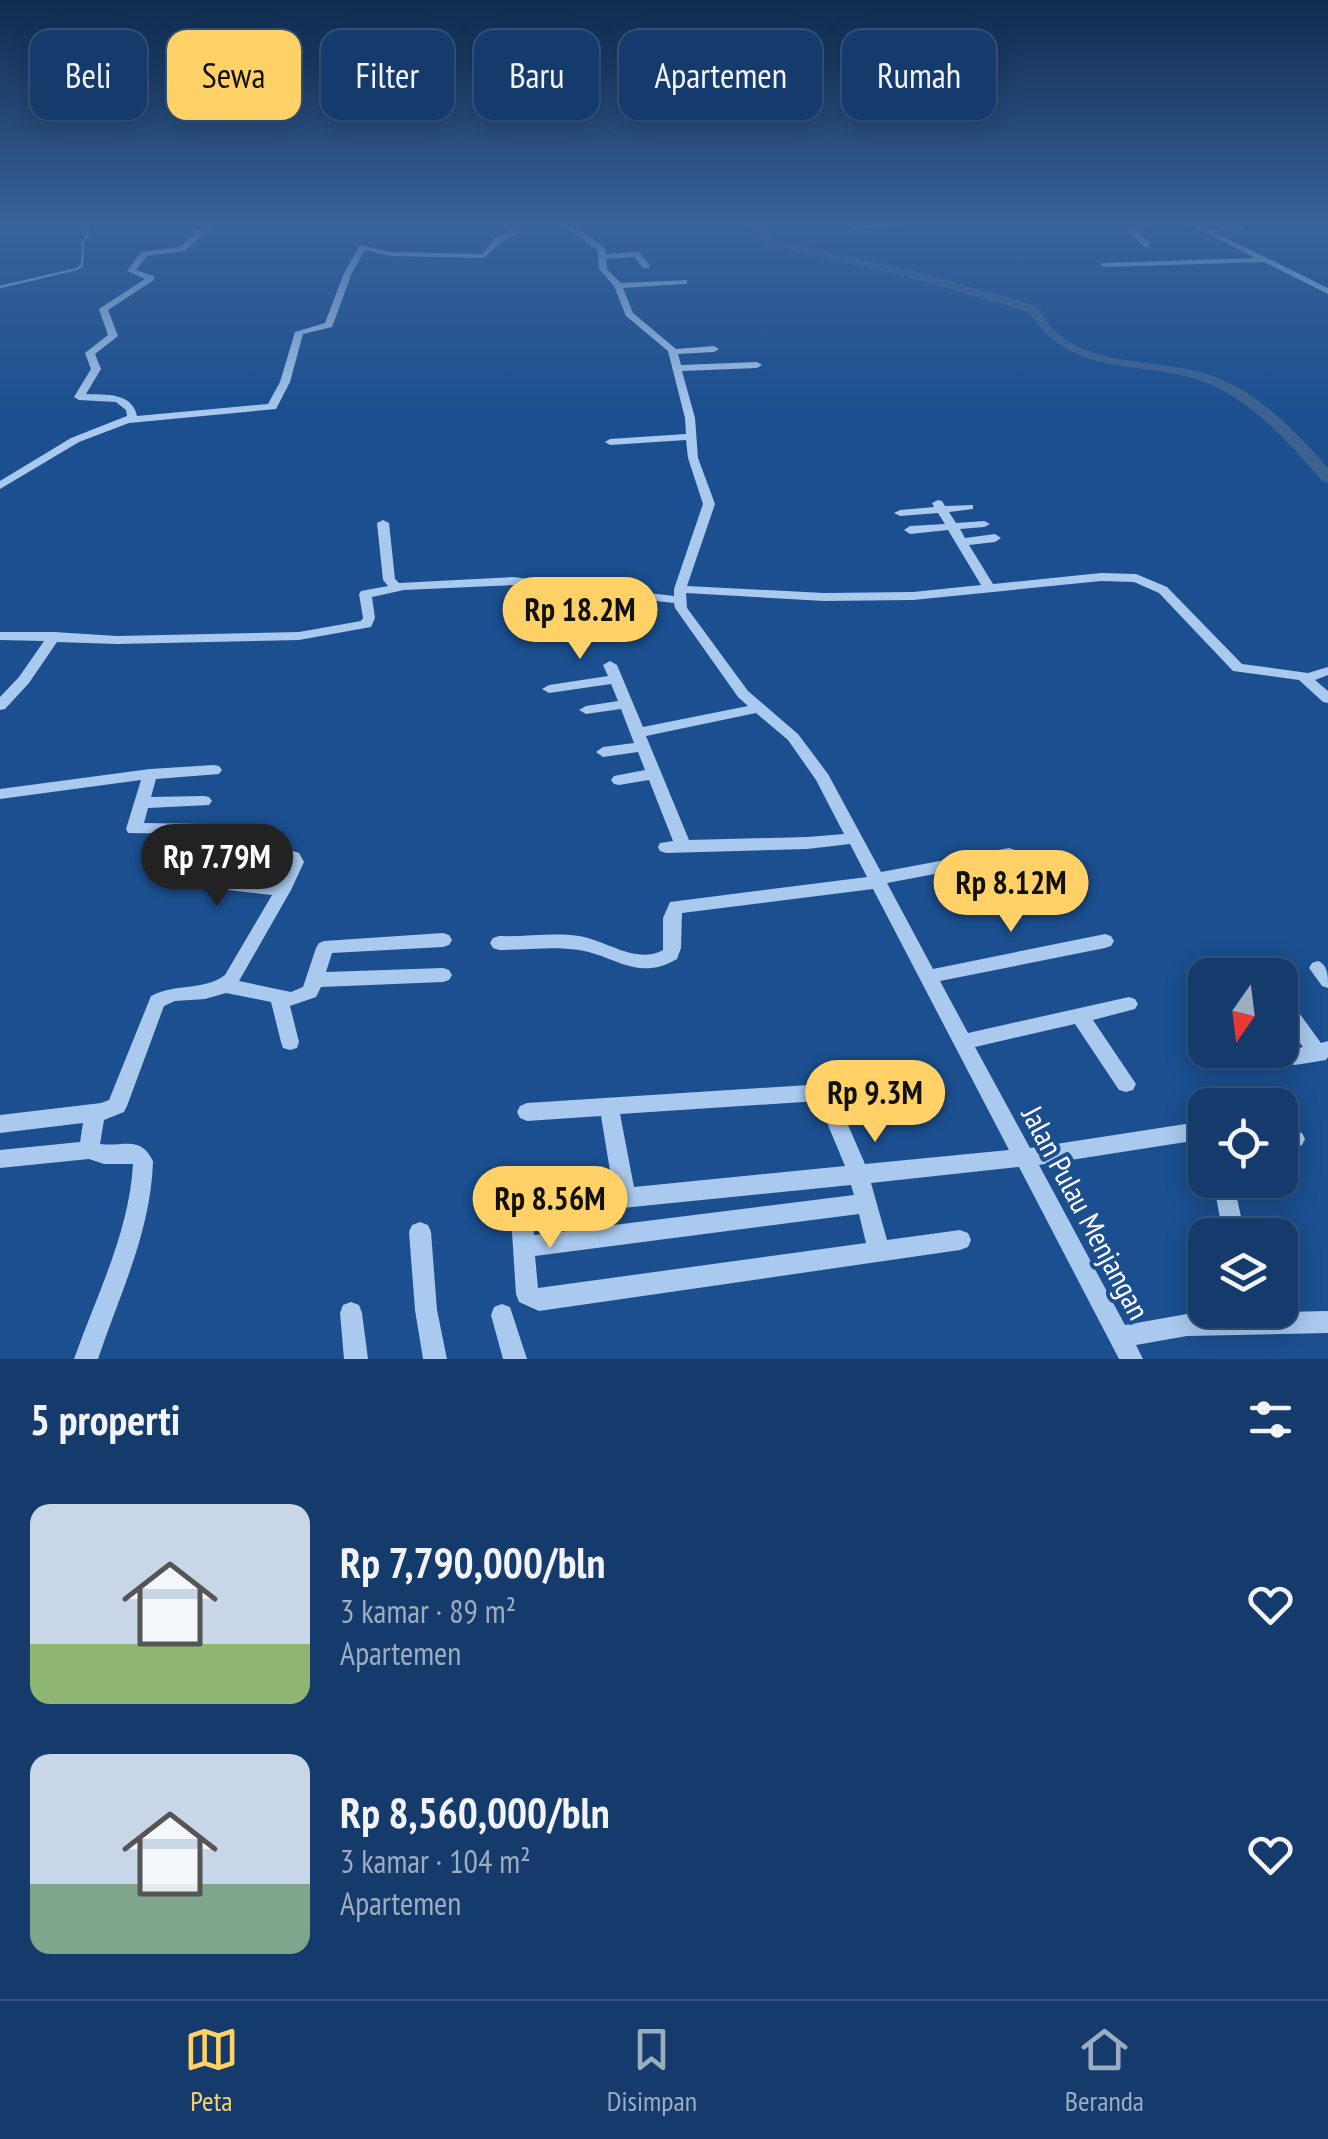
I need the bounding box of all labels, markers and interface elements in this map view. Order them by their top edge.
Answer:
chip: Beli [30,30,147,120]
chip: Sewa [167,30,301,120]
chip: Filter [321,30,454,120]
chip: Baru [474,30,599,120]
chip: Apartemen [619,30,822,120]
chip: Rumah [842,30,996,120]
pin: Rp 18.2M [477,577,683,662]
text: Rp 18.2M [525,588,635,630]
pin: Rp 7.79M [114,824,320,909]
text: Rp 7.79M [163,835,271,877]
pin: Rp 8.12M [908,850,1114,935]
text: Rp 8.12M [956,861,1066,903]
north arrow [1188,958,1298,1068]
map controls [1188,958,1298,1328]
pin: Rp 9.3M [783,1060,967,1145]
text: Rp 9.3M [827,1071,923,1113]
button: locate [1188,1088,1298,1198]
street label: Jalan Pulau Menjangan [1013,1098,1159,1326]
pin: Rp 8.56M [447,1166,653,1251]
text: Rp 8.56M [495,1177,605,1219]
button: layers [1188,1218,1298,1328]
text: 5 properti [30,1392,180,1447]
icon: filters [1243,1392,1298,1447]
text: Rp 7,790,000/bln [340,1535,605,1590]
icon: home [110,1544,230,1664]
icon: heart [1243,1577,1298,1632]
text: 3 kamar · 89 m² [340,1590,516,1632]
text: Apartemen [340,1632,461,1674]
text: Rp 8,560,000/bln [340,1785,610,1840]
icon: home [110,1794,230,1914]
icon: heart [1243,1827,1298,1882]
text: 3 kamar · 104 m² [340,1840,531,1882]
text: Apartemen [340,1882,461,1924]
tab: Peta [184,2022,239,2119]
tab: Disimpan [607,2022,697,2119]
tab: Beranda [1065,2022,1144,2119]

